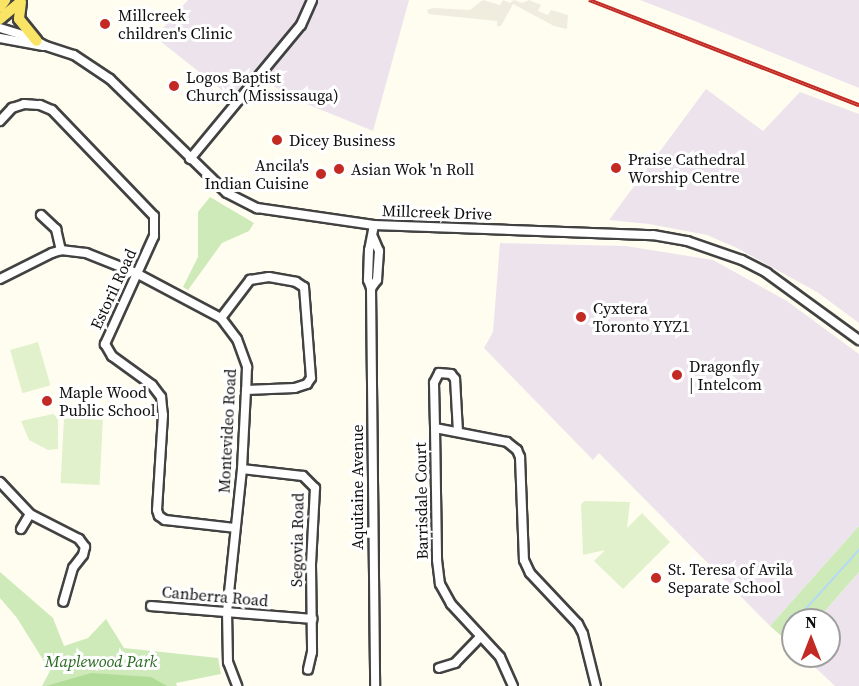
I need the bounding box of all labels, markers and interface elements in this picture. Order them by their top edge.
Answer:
place label: Millcreek children's Clinic [118,5,233,43]
marker: Millcreek children's Clinic [96,15,114,33]
place label: Logos Baptist Church (Mississauga) [186,67,339,105]
marker: Logos Baptist Church (Mississauga) [167,79,181,93]
place label: Dicey Business [289,130,395,150]
marker: Dicey Business [270,133,284,147]
place label: Praise Cathedral Worship Centre [628,149,745,187]
place label: Ancila's Indian Cuisine [204,155,309,193]
place label: Asian Wok 'n Roll [351,159,475,179]
marker: Praise Cathedral Worship Centre [609,161,623,175]
marker: Asian Wok 'n Roll [332,162,346,176]
marker: Ancila's Indian Cuisine [314,167,328,181]
street label: Millcreek Drive [382,200,492,224]
street label: Estoril Road [86,246,140,332]
place label: Cyxtera Toronto YYZ1 [593,298,690,336]
marker: Cyxtera Toronto YYZ1 [574,310,588,324]
place label: Dragonfly | Intelcom [689,356,762,394]
street label: Montevideo Road [214,368,240,494]
marker: Dragonfly | Intelcom [670,368,684,382]
place label: Maple Wood Public School [59,382,156,420]
marker: Maple Wood Public School [40,394,54,408]
street label: Aquitaine Avenue [347,424,367,550]
street label: Barrisdale Court [410,442,432,560]
street label: Segovia Road [287,493,307,587]
place label: St. Teresa of Avila Separate School [668,559,793,597]
marker: St. Teresa of Avila Separate School [649,571,663,585]
street label: Canberra Road [161,582,269,610]
north arrow [781,608,841,668]
text: N [805,611,817,633]
park label: Maplewood Park [45,651,157,671]

